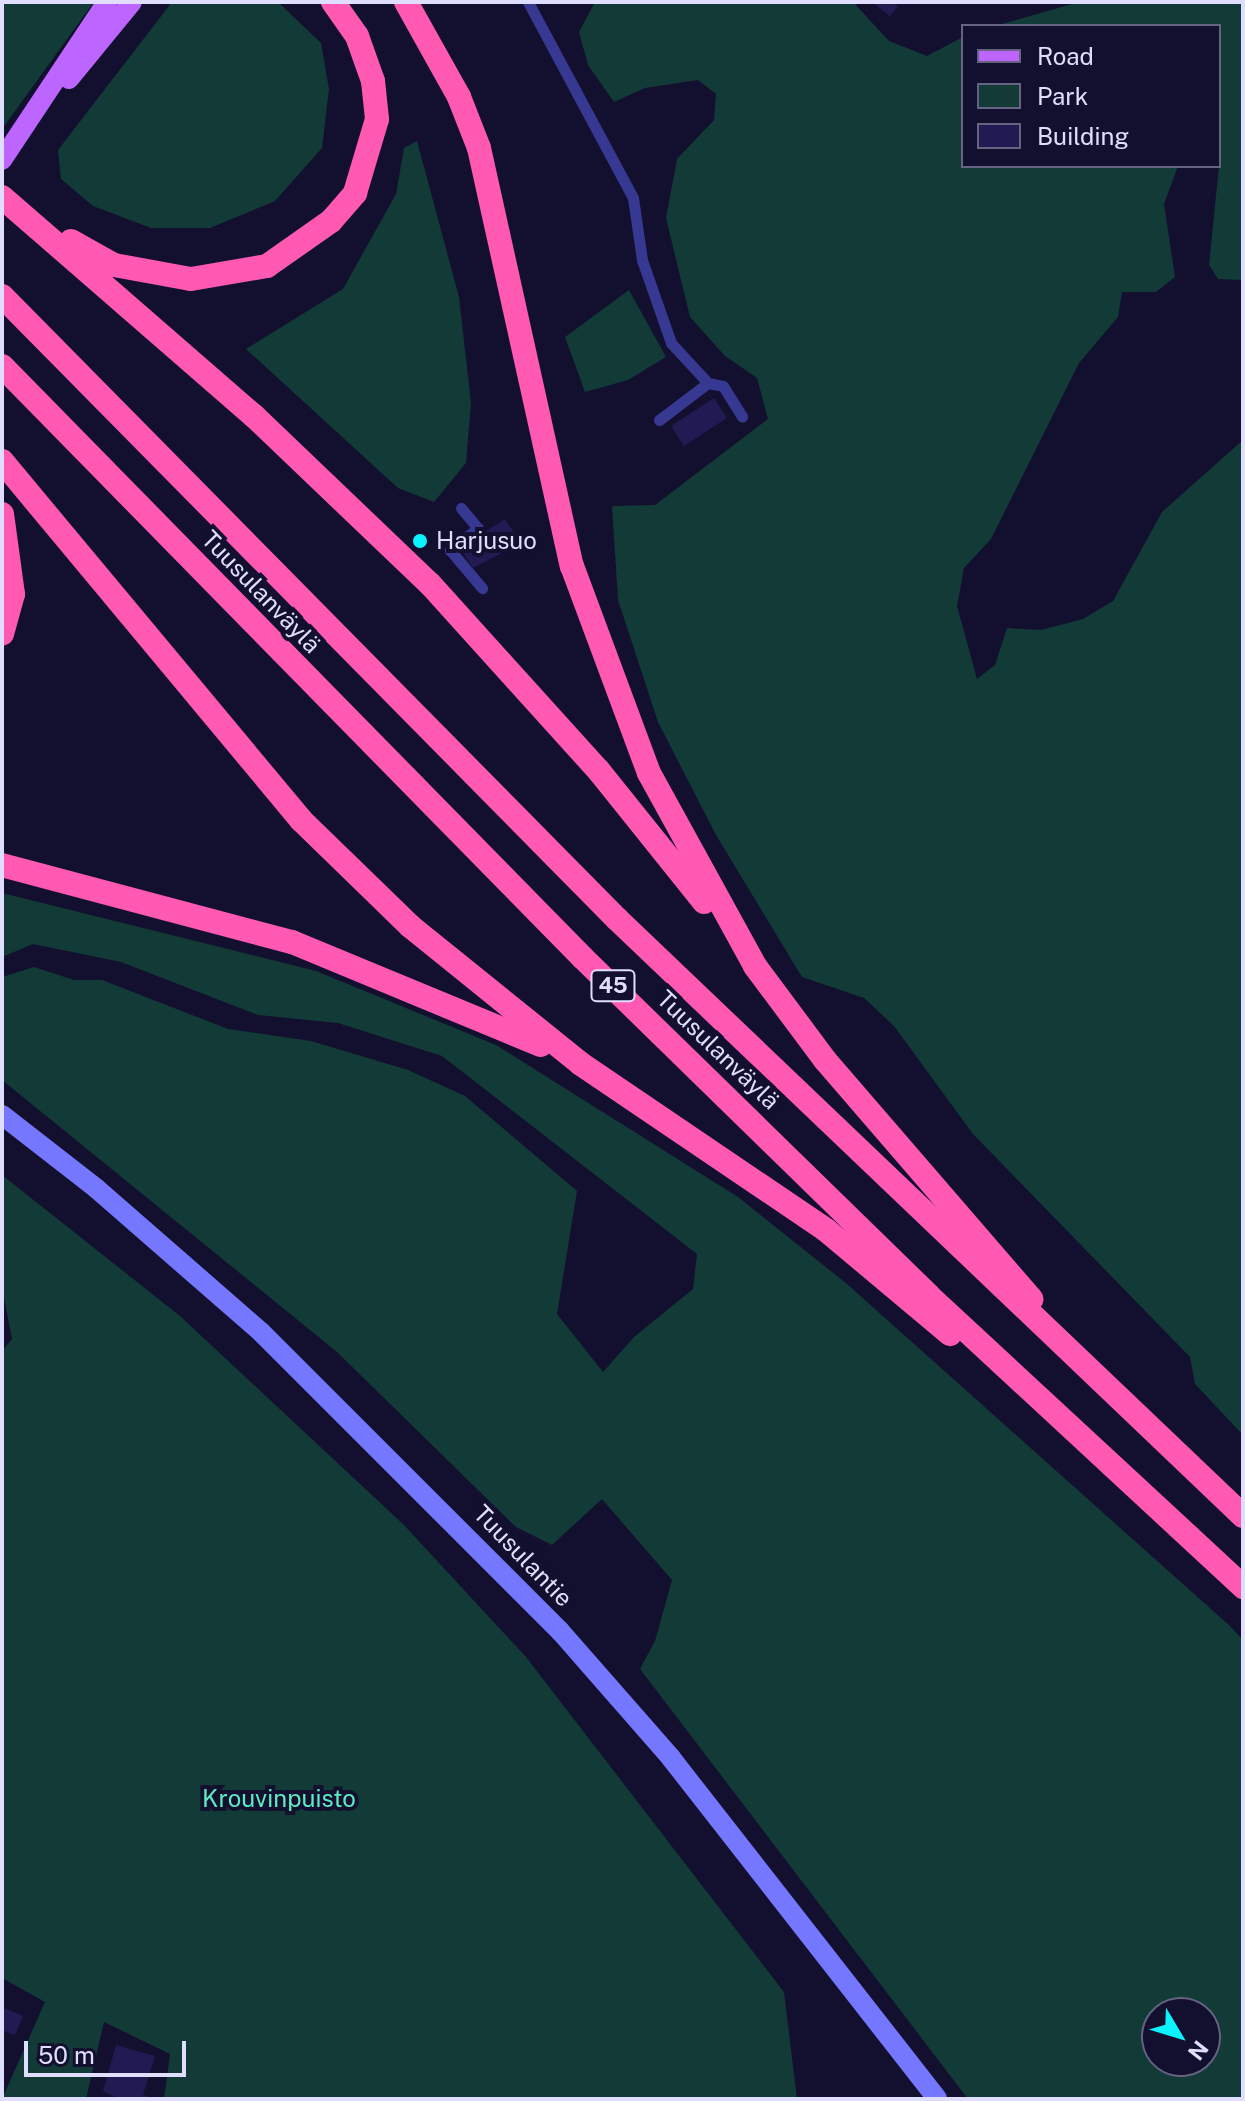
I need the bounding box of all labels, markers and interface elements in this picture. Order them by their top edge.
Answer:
legend [961,24,1221,168]
text: Road [1037,42,1094,70]
text: Park [1037,82,1088,110]
text: Building [1037,122,1129,150]
street label: Tuusulanväylä [195,525,327,659]
place label: Harjusuo [436,527,537,555]
marker: Harjusuo [411,532,429,550]
road number: 45 [589,968,637,1004]
street label: Tuusulanväylä [651,984,785,1116]
street label: Tuusulantie [468,1499,578,1613]
park label: Krouvinpuisto [202,1785,356,1813]
north arrow [1141,1997,1221,2077]
scale bar [28,2025,190,2075]
text: N [1183,2036,1214,2065]
text: 50 m [38,2041,95,2069]

